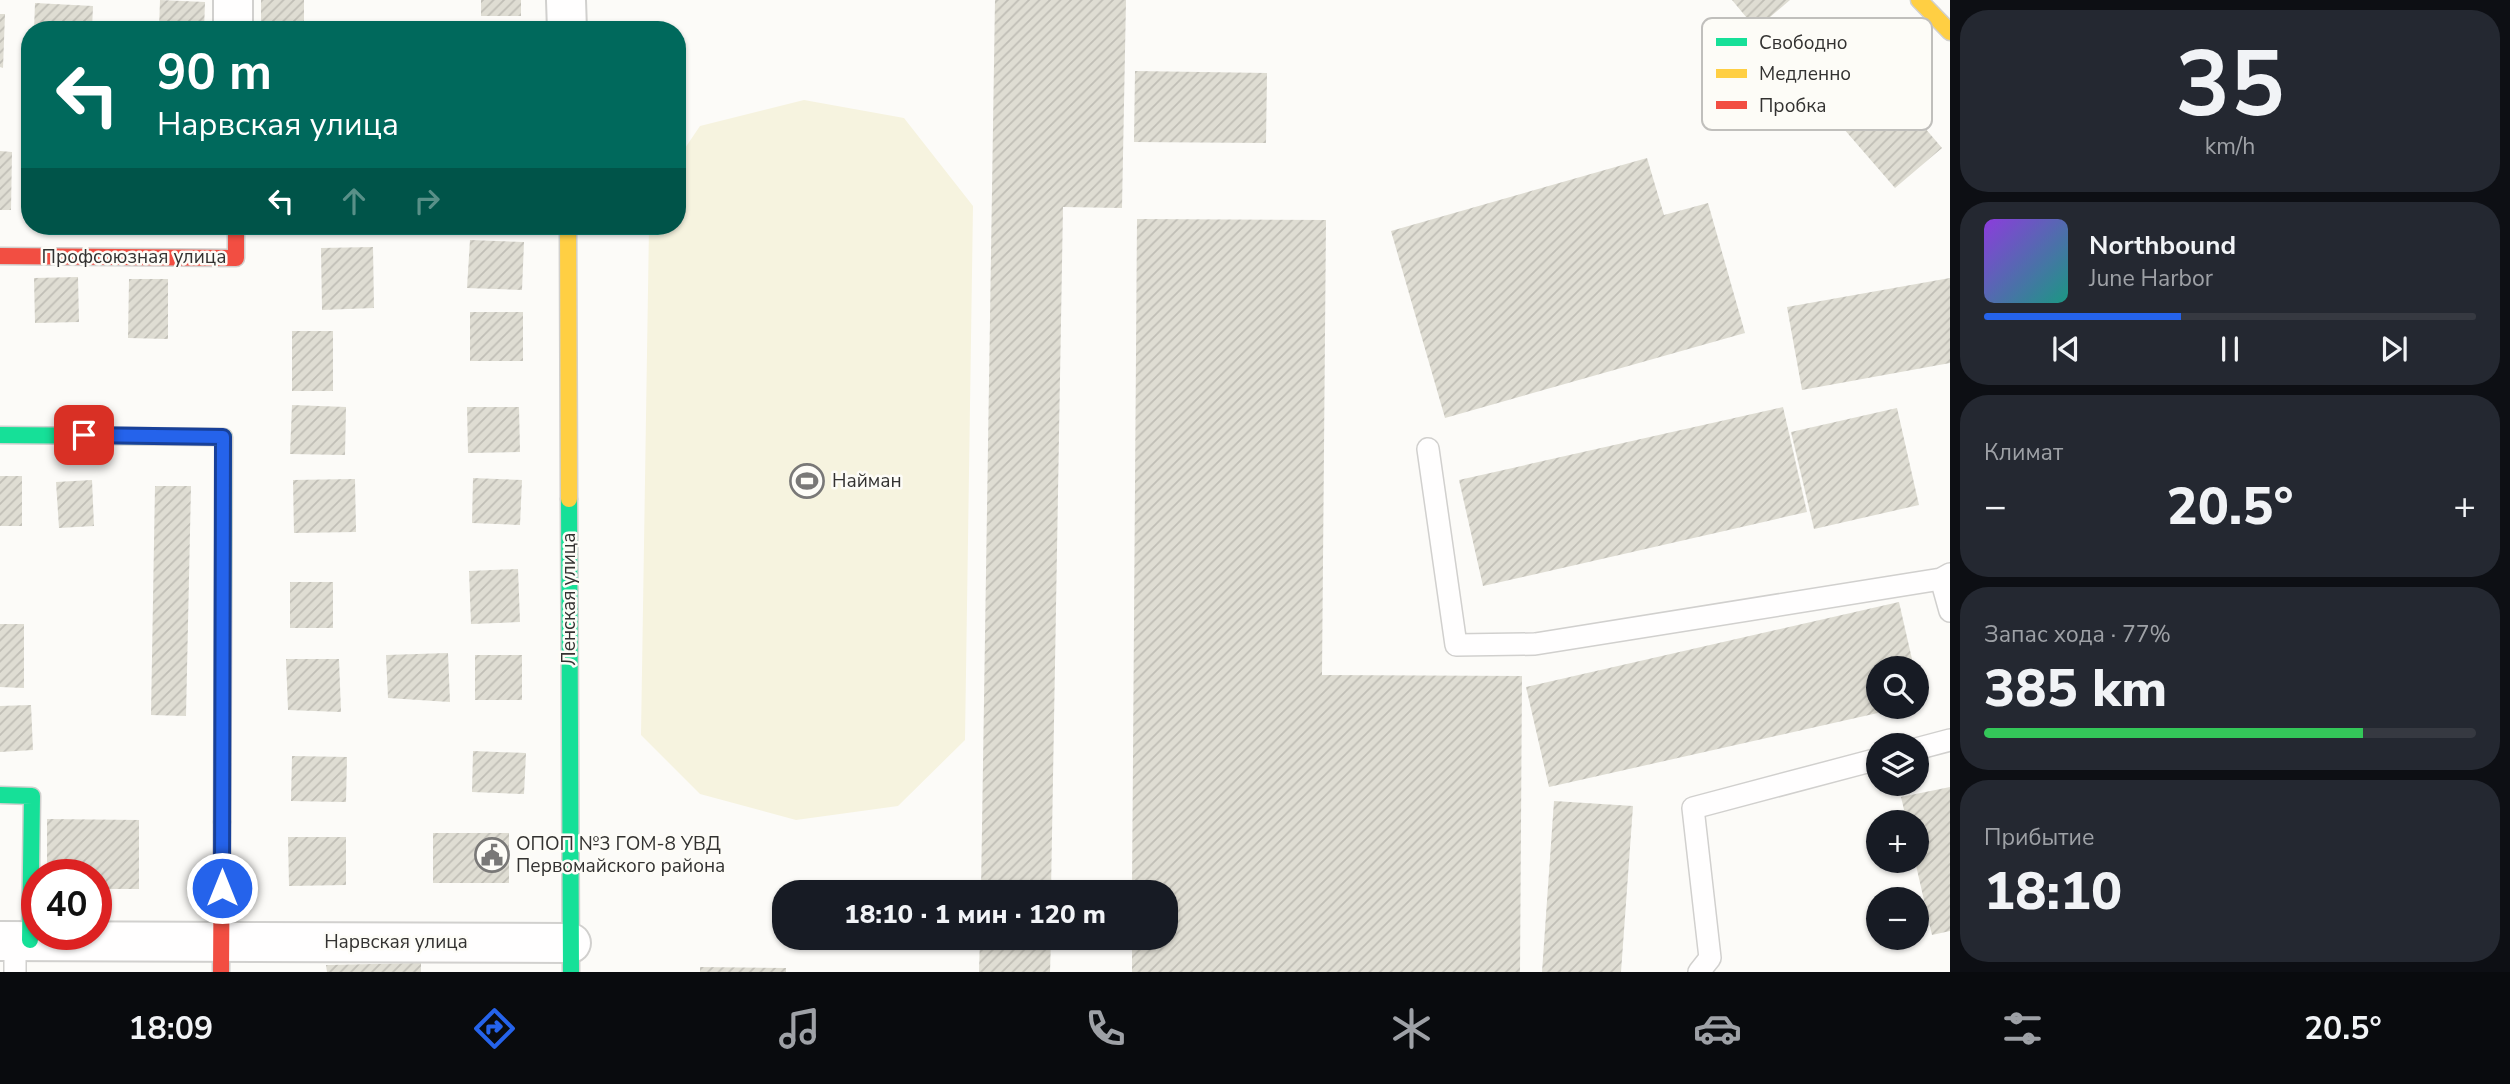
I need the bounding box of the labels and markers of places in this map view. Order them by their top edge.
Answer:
pin [54,405,114,465]
sports icon: Найман [788,462,826,500]
place label: Найман [832,468,902,494]
place label: ОПОП №3 ГОМ-8 УВД Первомайского района [516,831,725,879]
public building icon: ОПОП №3 ГОМ-8 УВД Первомайского района [473,836,511,874]

